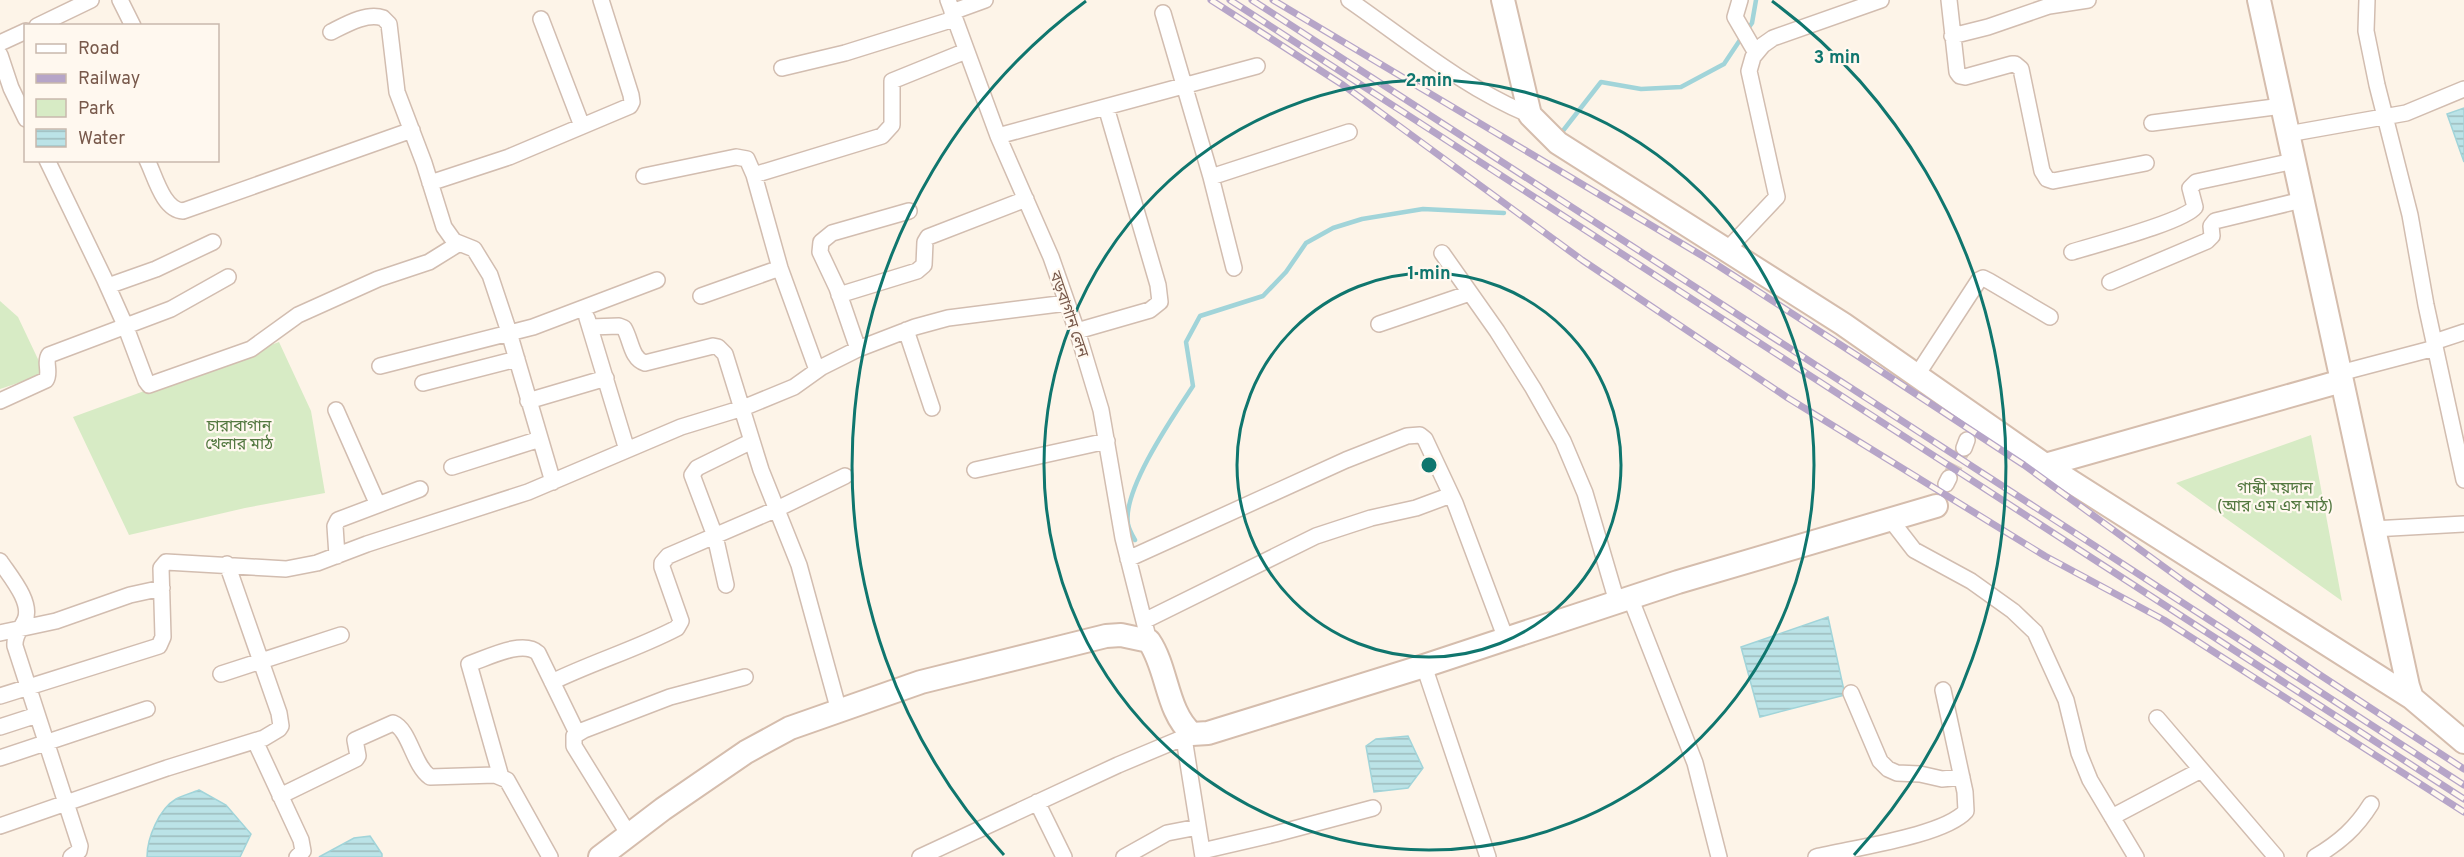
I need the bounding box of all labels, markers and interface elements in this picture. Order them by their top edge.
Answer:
legend [24,24,219,162]
text: Road [78,38,120,61]
text: 3 min [1814,47,1860,70]
text: Railway [78,68,140,91]
text: 2 min [1405,70,1453,93]
text: Park [78,98,115,121]
text: Water [78,128,125,151]
text: 1 min [1407,263,1451,286]
street label: বড়বাগান লেন [1044,268,1092,361]
park label: চারাবাগান খেলার মাঠ [205,417,273,455]
centre of rings [1419,455,1439,475]
park label: গান্ধী ময়দান (আর এম এস মাঠ) [2217,478,2333,517]

